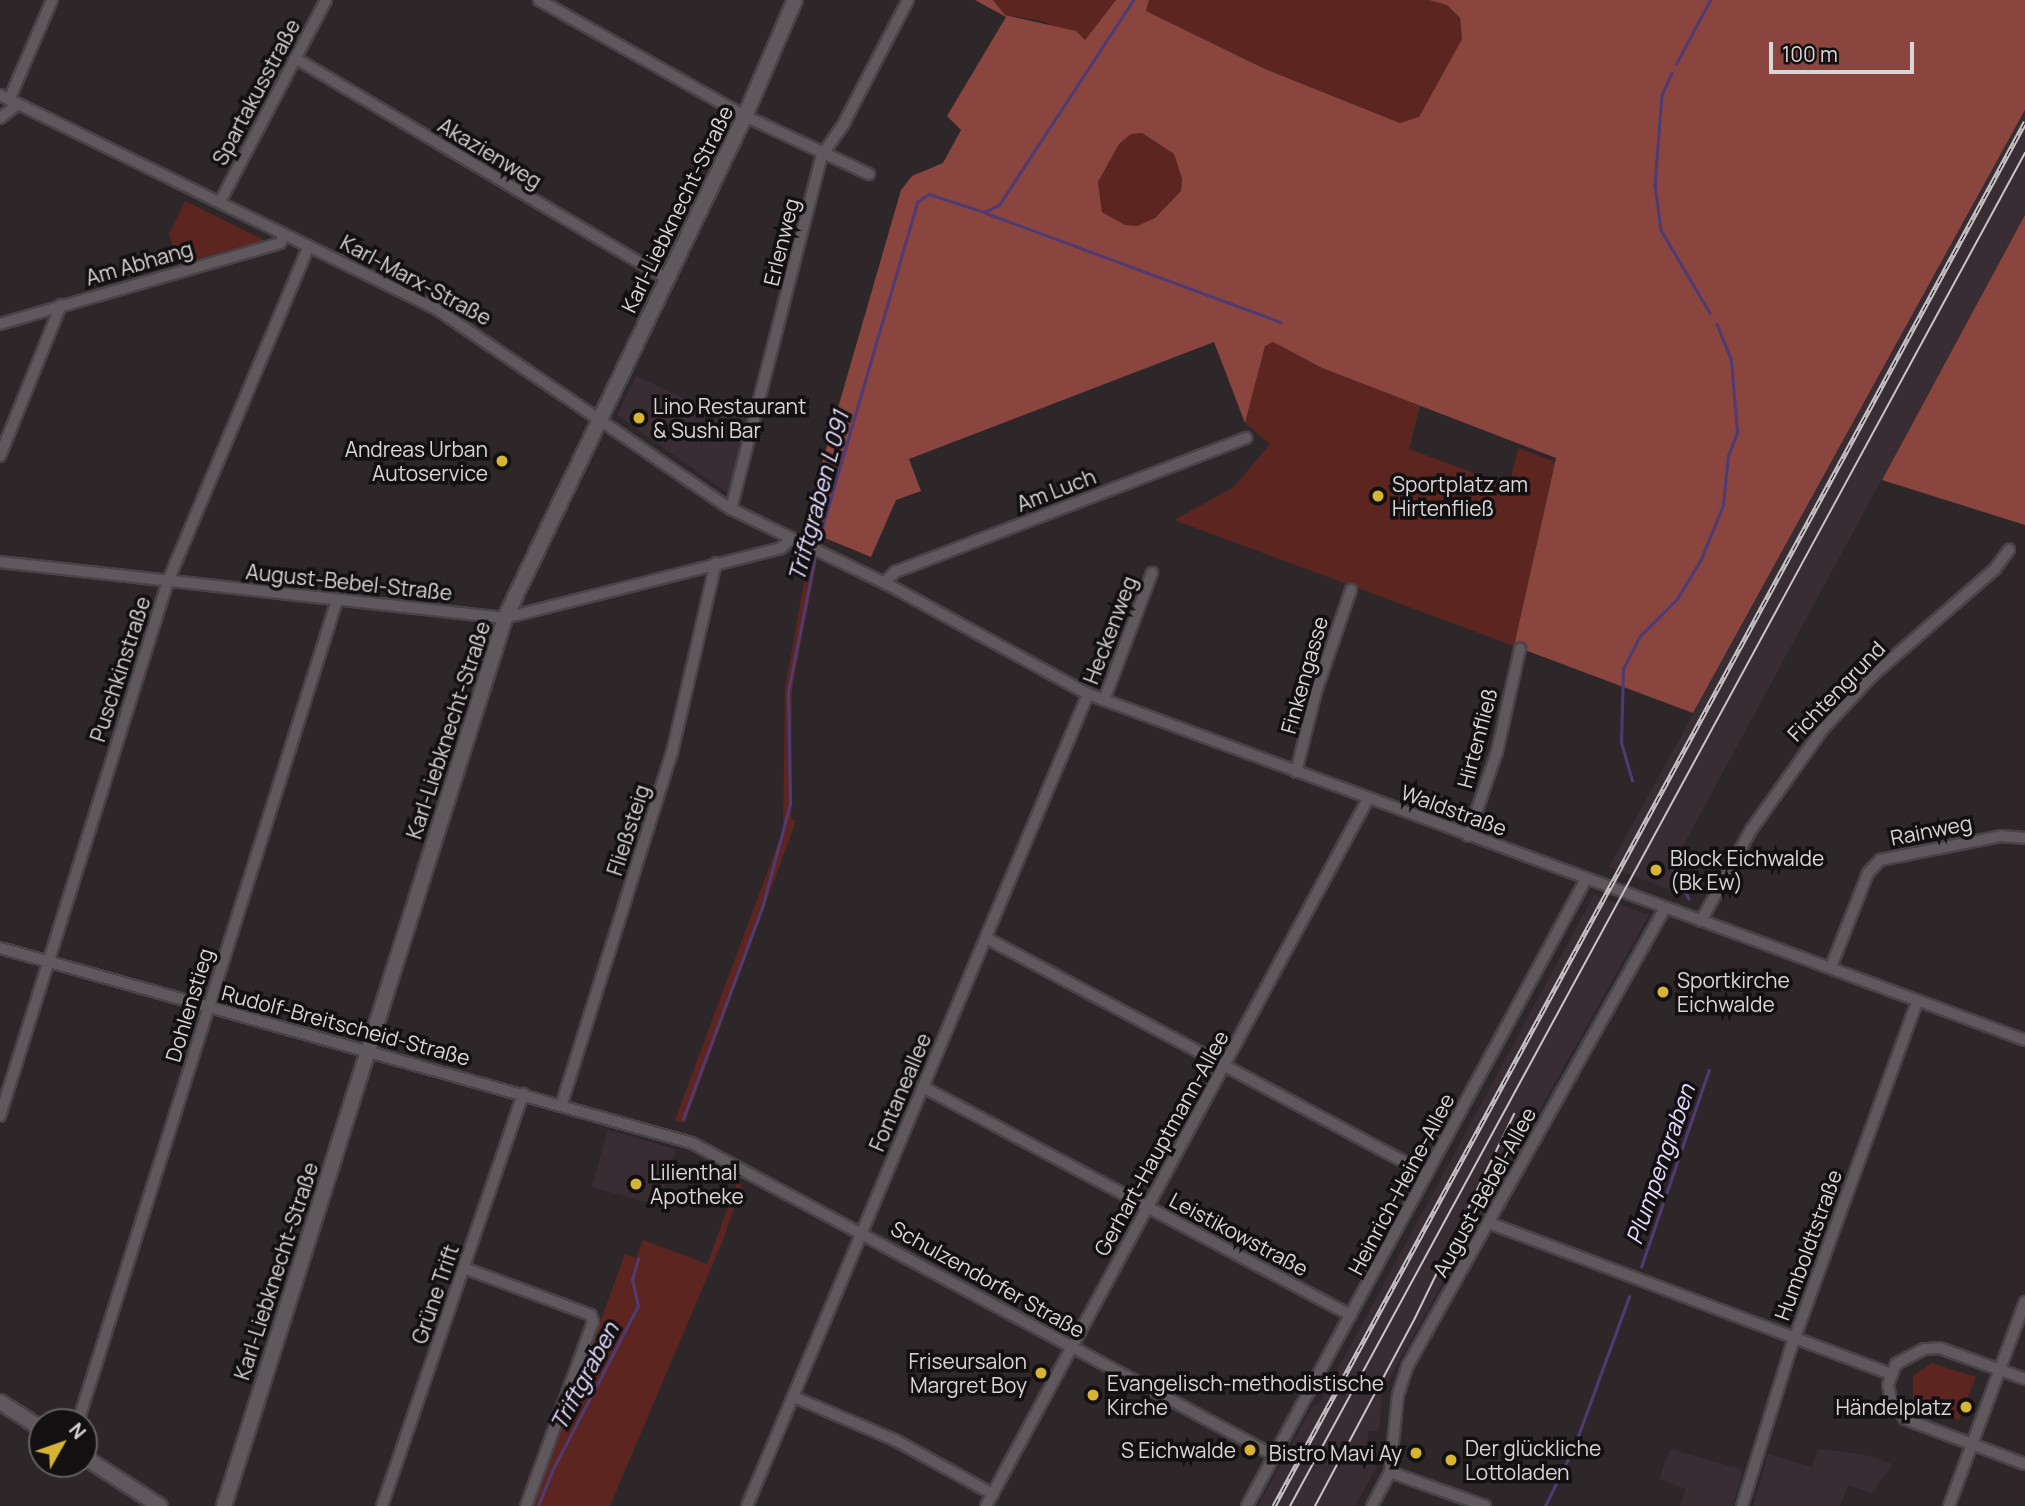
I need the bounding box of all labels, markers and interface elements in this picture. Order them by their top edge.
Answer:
street label: Spartakusstraße [207,15,305,169]
scale bar [1773,28,1918,72]
text: 100 m [1782,40,1838,68]
street label: Karl-Liebknecht-Straße [616,101,738,317]
street label: Akazienweg [434,112,546,194]
street label: Erlenweg [758,196,804,288]
street label: Karl-Marx-Straße [336,230,496,330]
street label: Am Abhang [83,236,195,290]
place label: Lino Restaurant & Sushi Bar [653,393,806,443]
water label: Triftgraben L 091 [782,407,854,585]
marker: Lino Restaurant & Sushi Bar [631,410,647,426]
place label: Andreas Urban Autoservice [345,436,488,486]
marker: Andreas Urban Autoservice [494,453,510,469]
street label: Am Luch [1013,463,1099,517]
place label: Sportplatz am Hirtenfließ [1392,471,1528,521]
marker: Sportplatz am Hirtenfließ [1370,488,1386,504]
street label: August-Bebel-Straße [244,559,454,605]
street label: Heckenweg [1078,573,1142,687]
street label: Puschkinstraße [85,593,155,745]
street label: Finkengasse [1275,613,1333,737]
street label: Karl-Liebknecht-Straße [401,618,495,842]
street label: Fichtengrund [1782,636,1890,746]
street label: Hirtenfließ [1452,685,1502,791]
street label: Waldstraße [1398,779,1510,841]
street label: Fließsteig [602,781,654,879]
street label: Rainweg [1888,810,1974,850]
place label: Block Eichwalde (Bk Ew) [1670,845,1824,895]
marker: Block Eichwalde (Bk Ew) [1648,862,1664,878]
street label: Dohlenstieg [160,945,218,1065]
place label: Sportkirche Eichwalde [1677,967,1790,1017]
street label: Rudolf-Breitscheid-Straße [219,980,473,1070]
marker: Sportkirche Eichwalde [1655,984,1671,1000]
street label: Gerhart-Hauptmann-Allee [1089,1026,1233,1260]
street label: Fontaneallee [864,1029,936,1155]
water label: Plumpengraben [1620,1080,1700,1248]
street label: Heinrich-Heine-Allee [1343,1089,1459,1279]
street label: August-Bebel-Allee [1427,1103,1541,1281]
street label: Karl-Liebknecht-Straße [229,1159,323,1383]
place label: Lilienthal Apotheke [650,1159,744,1209]
street label: Humboldtstraße [1769,1166,1847,1324]
marker: Lilienthal Apotheke [628,1176,644,1192]
street label: Leistikowstraße [1165,1187,1313,1281]
street label: Schulzendorfer Straße [887,1215,1089,1343]
street label: Grüne Trift [406,1241,464,1347]
water label: Triftgraben [544,1317,624,1435]
place label: Friseursalon Margret Boy [909,1348,1027,1398]
marker: Friseursalon Margret Boy [1033,1365,1049,1381]
place label: Evangelisch-methodistische Kirche [1107,1370,1384,1420]
marker: Evangelisch-methodistische Kirche [1085,1387,1101,1403]
place label: Händelplatz [1835,1394,1952,1420]
marker: Händelplatz [1958,1399,1974,1415]
north arrow [28,1408,98,1478]
text: N [63,1417,92,1444]
place label: Der glückliche Lottoladen [1465,1435,1601,1485]
place label: S Eichwalde [1121,1437,1236,1463]
place label: Bistro Mavi Ay [1269,1440,1402,1466]
marker: S Eichwalde [1242,1442,1258,1458]
marker: Bistro Mavi Ay [1408,1445,1424,1461]
marker: Der glückliche Lottoladen [1443,1452,1459,1468]

